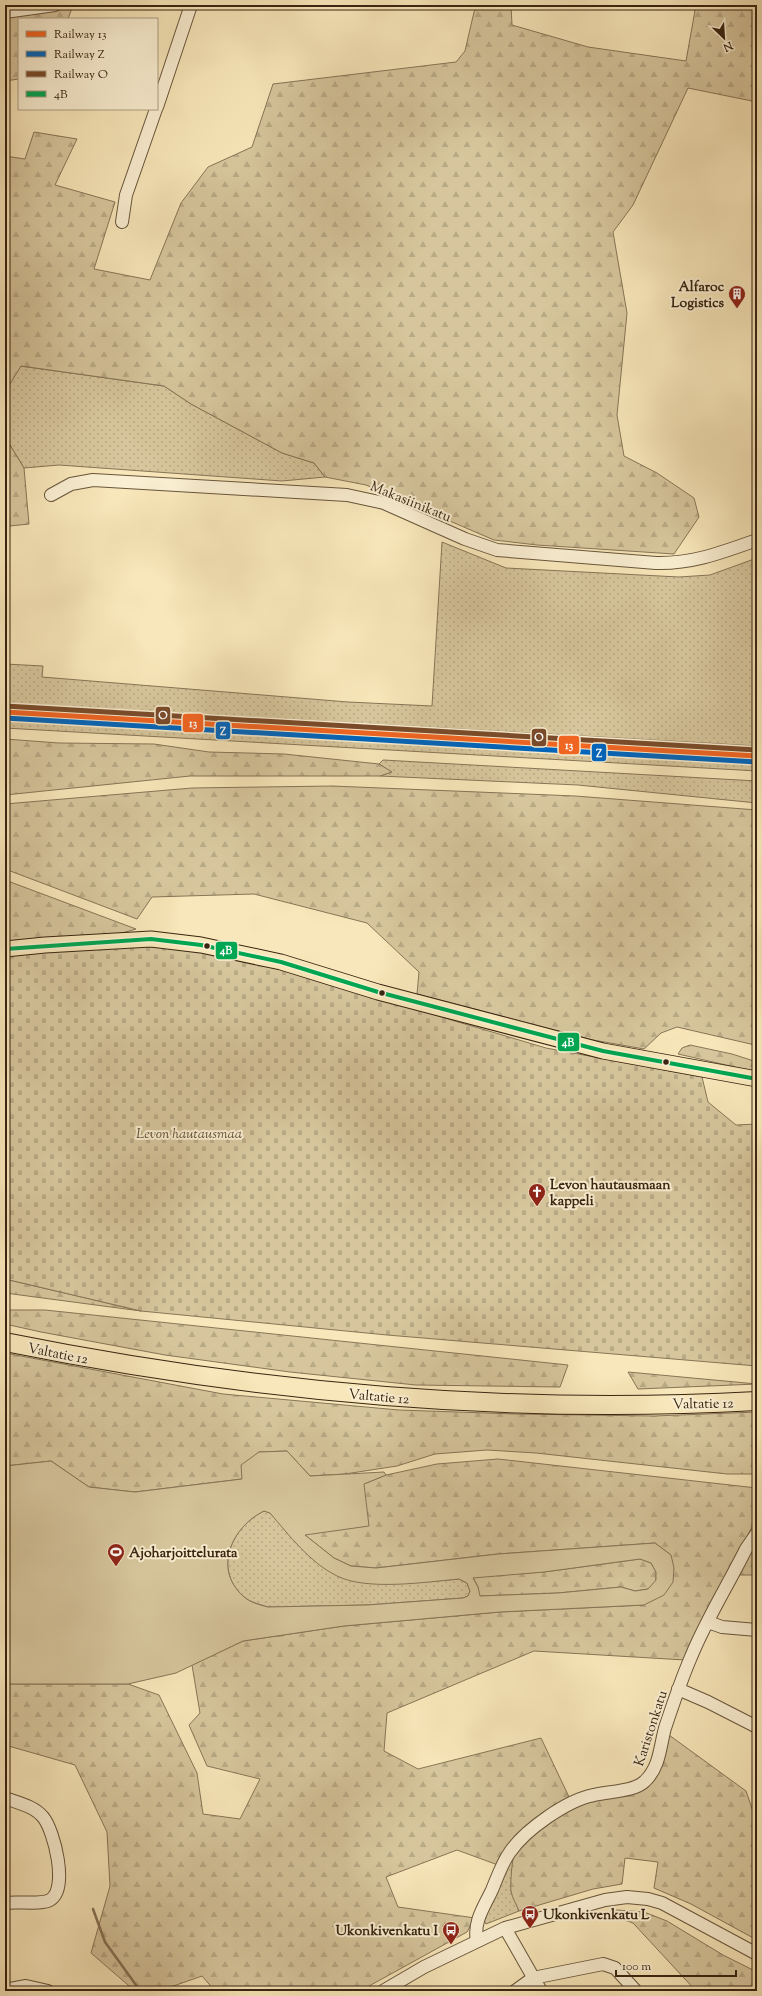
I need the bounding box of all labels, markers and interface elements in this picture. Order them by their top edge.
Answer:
legend [18,18,158,110]
north arrow [704,18,744,58]
text: Railway 13 [54,26,107,44]
text: N [720,37,736,55]
text: Railway Z [54,46,105,64]
text: Railway O [54,66,108,84]
text: 4B [54,86,68,104]
place label: Alfaroc Logistics [671,278,725,314]
building icon: Alfaroc Logistics [727,284,747,309]
street label: Makasiinikatu [367,477,454,528]
line badge: O [155,706,171,725]
text: O [158,708,168,724]
line badge: 13 [182,713,204,733]
text: 13 [188,716,198,732]
line badge: Z [215,721,231,740]
text: Z [219,724,227,740]
line badge: O [531,728,547,747]
text: O [534,730,544,746]
line badge: 13 [558,735,580,755]
text: 13 [564,738,574,754]
line badge: Z [591,743,607,762]
text: Z [595,746,603,762]
unlabelled marker [202,941,212,951]
line badge: 4B [215,941,238,960]
text: 4B [219,943,232,959]
unlabelled marker [377,988,387,998]
line badge: 4B [557,1032,580,1052]
text: 4B [561,1035,574,1051]
unlabelled marker [661,1057,671,1067]
park label: Levon hautausmaa [136,1125,242,1145]
place label: Levon hautausmaan kappeli [549,1176,671,1212]
church icon: Levon hautausmaan kappeli [527,1182,547,1207]
street label: Valtatie 12 [26,1339,90,1371]
street label: Valtatie 12 [347,1385,411,1411]
street label: Valtatie 12 [672,1394,734,1416]
sports icon: Ajoharjoittelurata [106,1542,126,1567]
place label: Ajoharjoittelurata [129,1544,238,1564]
street label: Karistonkatu [630,1688,674,1769]
bus stop icon: Ukonkivenkatu L [520,1904,540,1929]
place label: Ukonkivenkatu L [543,1906,650,1926]
bus stop icon: Ukonkivenkatu I [441,1920,461,1945]
place label: Ukonkivenkatu I [335,1922,438,1942]
scale bar [616,1952,736,1978]
text: 100 m [622,1958,651,1976]

